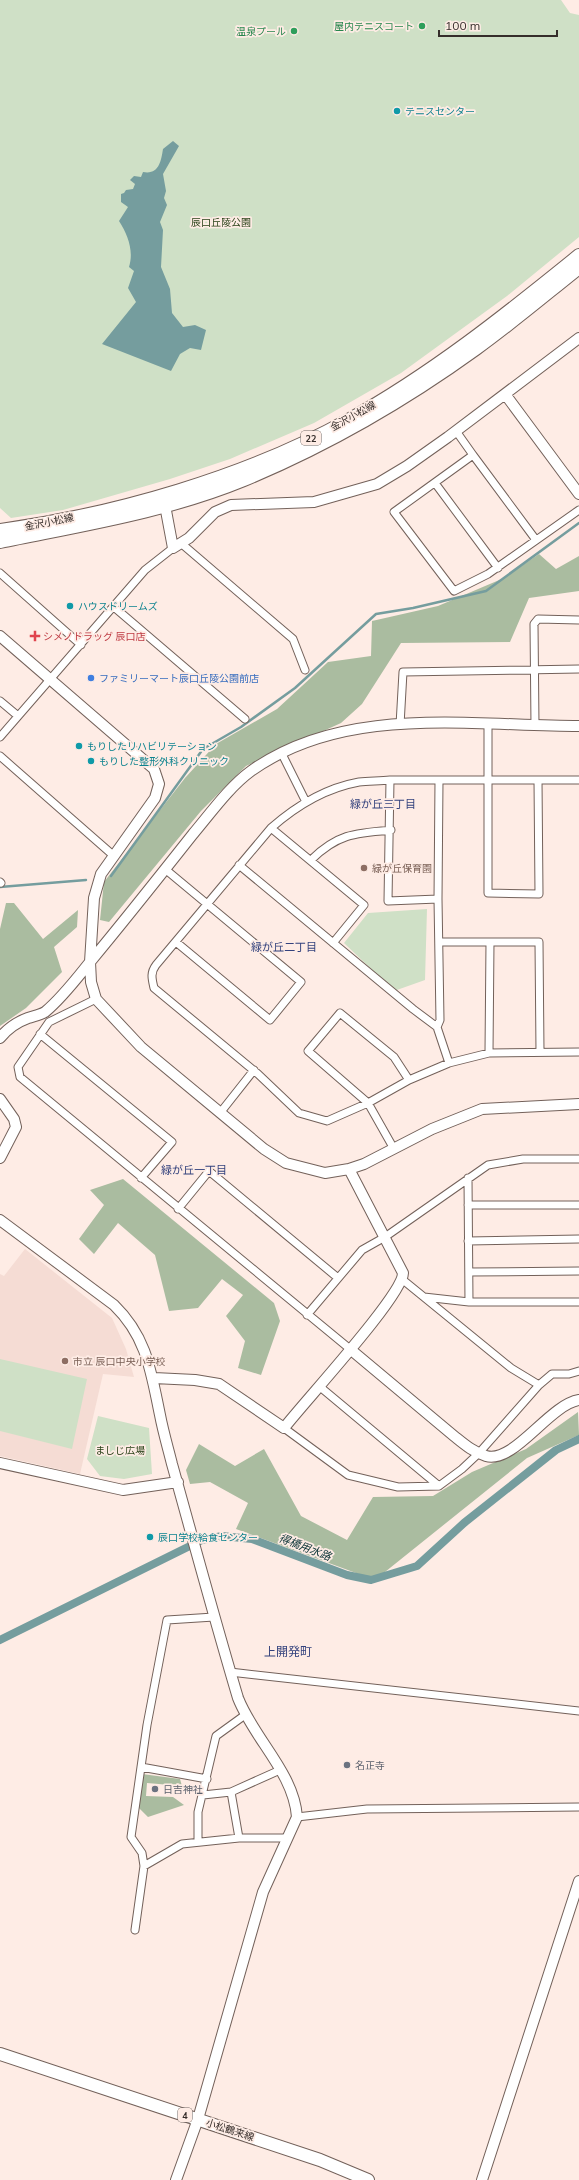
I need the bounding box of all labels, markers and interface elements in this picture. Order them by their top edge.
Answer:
scale bar [439,12,557,38]
text: 100 m [445,18,480,33]
place label: 屋内テニスコート [334,20,414,33]
marker: 屋内テニスコート [417,21,427,31]
place label: 温泉プール [236,25,286,38]
marker: 温泉プール [289,26,299,36]
place label: テニスセンター [405,105,475,118]
marker: テニスセンター [392,106,402,116]
park label: 辰口丘陵公園 [191,216,251,229]
street label: 金沢小松線 [328,398,378,434]
road number: 22 [301,431,321,445]
street label: 金沢小松線 [23,511,75,533]
place label: ハウスドリームズ [78,600,158,613]
marker: ハウスドリームズ [65,601,75,611]
place label: シメノドラッグ 辰口店 [43,630,146,643]
marker: シメノドラッグ 辰口店 [30,631,40,641]
place label: ファミリーマート辰口丘陵公園前店 [99,672,259,685]
marker: ファミリーマート辰口丘陵公園前店 [86,673,96,683]
place label: もりしたリハビリテーション [87,740,217,753]
marker: もりしたリハビリテーション [74,741,84,751]
place label: もりした整形外科クリニック [99,755,229,768]
marker: もりした整形外科クリニック [86,756,96,766]
district label: 緑が丘三丁目 [350,797,416,811]
place label: 緑が丘保育園 [372,862,432,875]
marker: 緑が丘保育園 [359,863,369,873]
district label: 緑が丘二丁目 [251,940,317,954]
district label: 緑が丘一丁目 [161,1163,227,1177]
place label: 市立 辰口中央小学校 [73,1355,166,1368]
marker: 市立 辰口中央小学校 [60,1356,70,1366]
park label: ましじ広場 [95,1444,145,1457]
place label: 辰口学校給食センター [158,1531,258,1544]
water label: 得橋用水路 [277,1531,334,1564]
marker: 辰口学校給食センター [145,1532,155,1542]
district label: 上開発町 [264,1644,312,1659]
place label: 名正寺 [355,1759,385,1772]
marker: 名正寺 [342,1760,352,1770]
place label: 日吉神社 [163,1783,203,1796]
marker: 日吉神社 [150,1784,160,1794]
road number: 4 [178,2108,192,2122]
street label: 小松鶴来線 [204,2116,256,2144]

